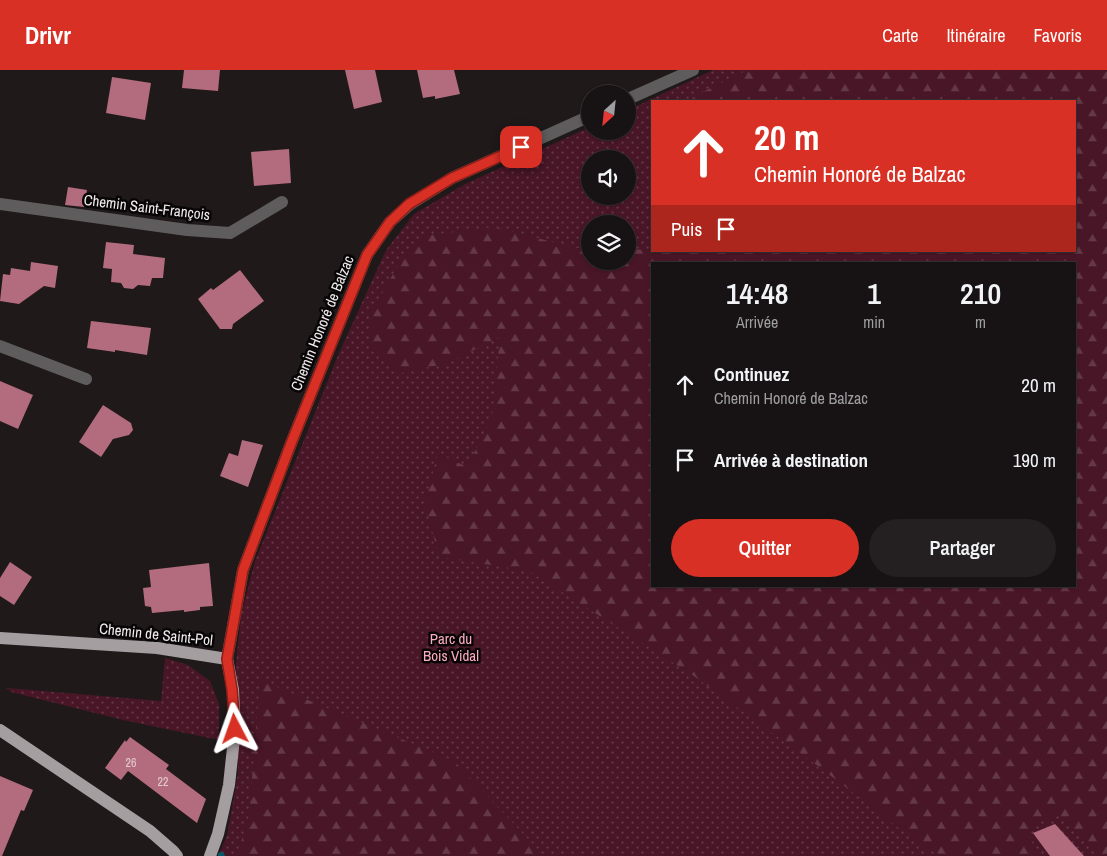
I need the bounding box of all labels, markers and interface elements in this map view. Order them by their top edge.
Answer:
text: Drivr [25,19,71,51]
text: Carte [882,23,918,48]
text: Itinéraire [946,23,1006,48]
text: Favoris [1034,23,1082,48]
north arrow [581,85,636,140]
map controls [581,85,636,270]
text: 20 m [754,114,819,161]
icon: ahead [671,120,736,185]
pin [500,126,542,168]
icon: arrive [507,133,535,161]
button: sound [581,150,636,205]
text: Chemin Honoré de Balzac [754,159,966,189]
street label: Chemin Saint-François [83,189,211,225]
button: layers [581,215,636,270]
icon: arrive [712,215,740,243]
text: Puis [671,216,702,242]
street label: Chemin Honoré de Balzac [285,252,359,394]
text: 14:48 [726,273,788,313]
text: 1 [867,273,881,313]
text: 210 [960,273,1001,313]
text: Arrivée [736,311,778,333]
text: min [863,311,885,333]
text: m [975,311,986,333]
text: Continuez [714,361,789,387]
icon: ahead [671,371,699,399]
text: 20 m [1021,372,1056,398]
text: Chemin Honoré de Balzac [714,387,868,409]
icon: arrive [671,446,699,474]
text: Arrivée à destination [714,447,868,473]
text: 190 m [1013,447,1056,473]
button: Quitter [671,519,859,577]
button: Partager [869,519,1056,577]
street label: Chemin de Saint-Pol [98,618,214,650]
park label: Parc du Bois Vidal [423,628,479,666]
position arrow [208,702,260,754]
house number: 26 [126,755,136,771]
house number: 22 [158,774,168,790]

